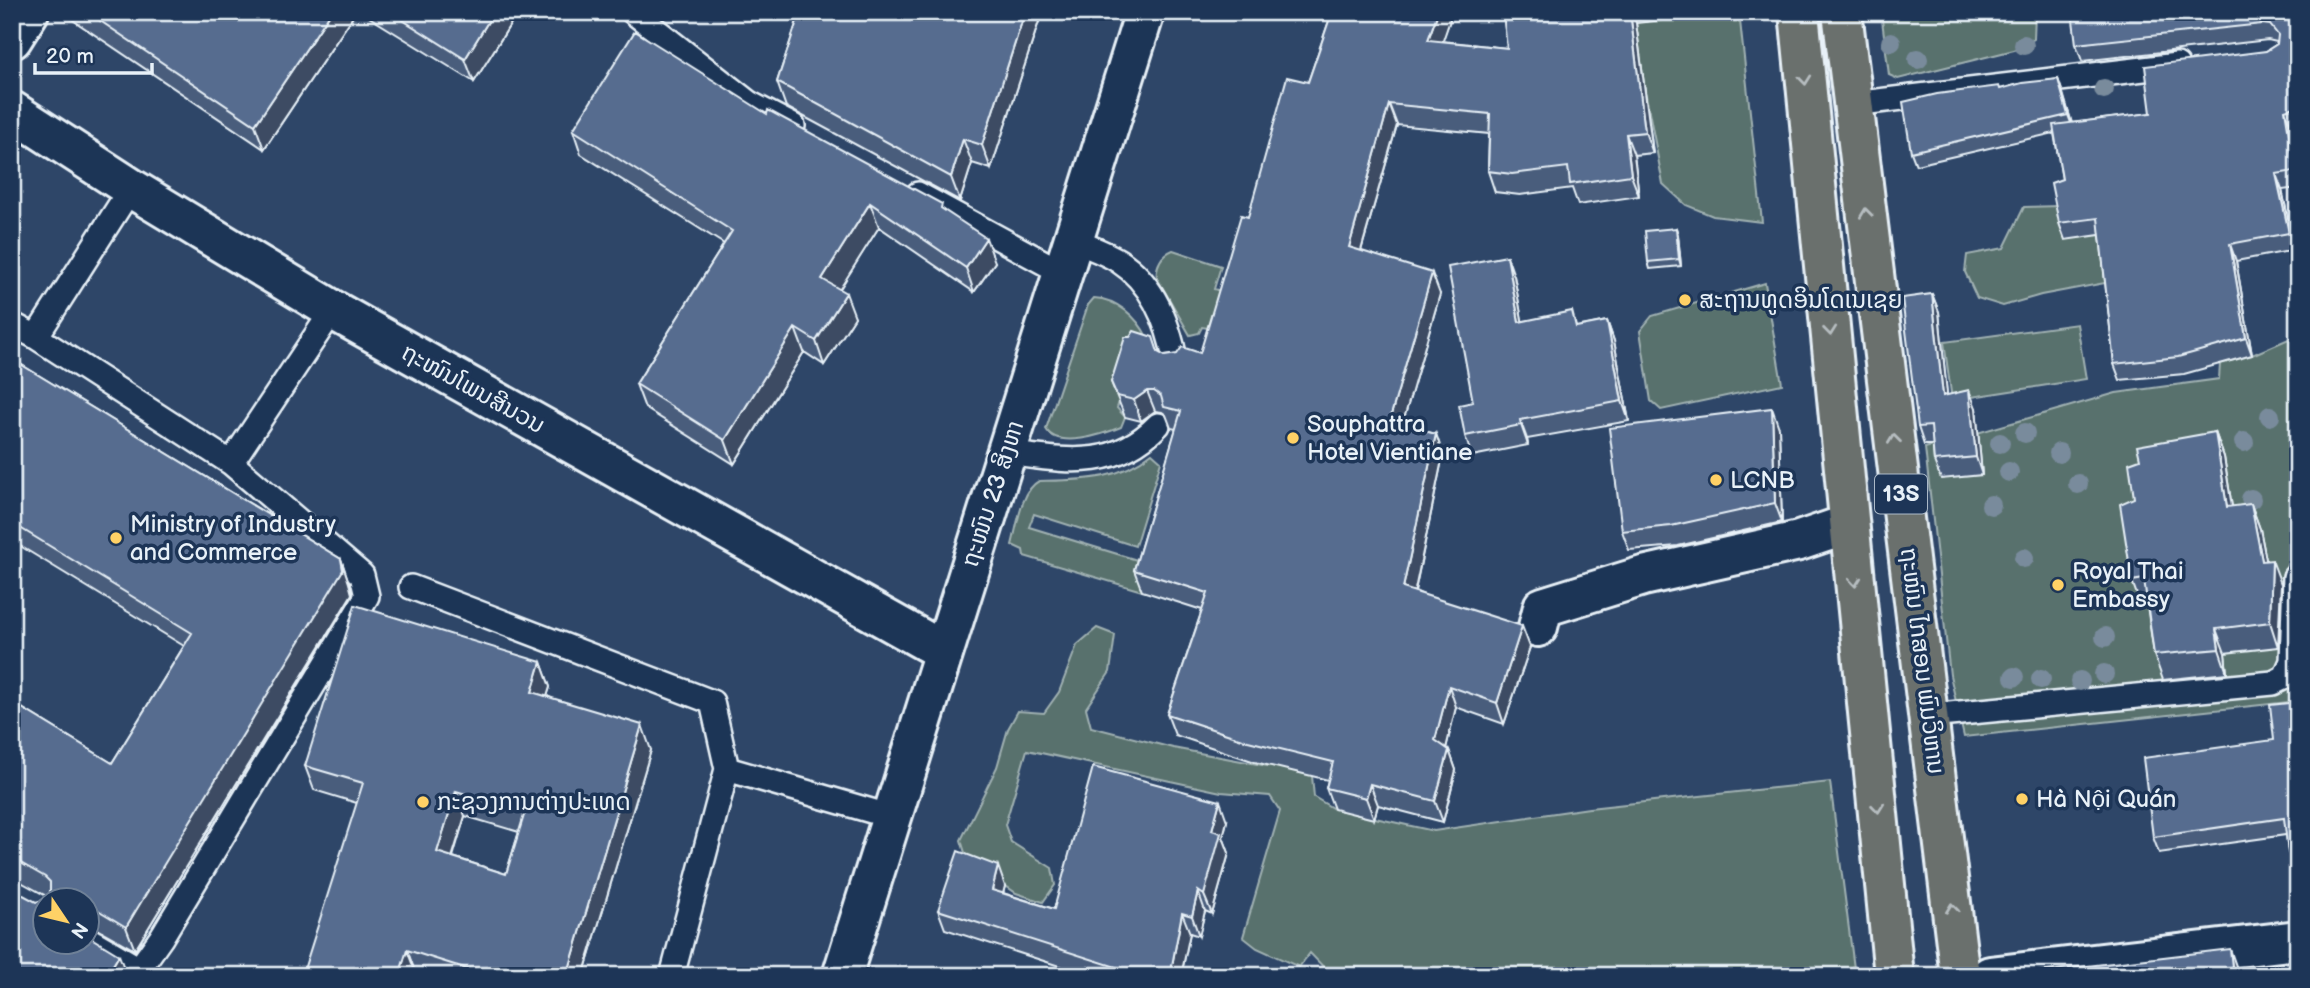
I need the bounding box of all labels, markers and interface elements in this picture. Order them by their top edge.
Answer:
scale bar [35,32,152,76]
text: 20 m [46,44,94,69]
one-way arrow [1797,75,1812,86]
one-way arrow [1859,207,1874,219]
place label: ສະຖານທູດອິນໂດເນເຊຍ [1699,286,1903,315]
marker: ສະຖານທູດອິນໂດເນເຊຍ [1677,292,1693,308]
one-way arrow [1822,326,1837,337]
street label: ຖະໜົນໂພນສີນວນ [396,338,550,440]
place label: Souphattra Hotel Vientiane [1307,410,1472,467]
street label: ຖະໜົນ 23 ສິງຫາ [956,417,1030,571]
marker: Souphattra Hotel Vientiane [1285,430,1301,446]
one-way arrow [1887,433,1902,445]
place label: LCNB [1730,466,1795,495]
marker: LCNB [1708,472,1724,488]
road number: 13S [1875,474,1927,514]
place label: Ministry of Industry and Commerce [130,510,336,567]
marker: Ministry of Industry and Commerce [108,530,124,546]
street label: ຖະໜົນ ໄກສອນ ພົມວິຫານ [1894,546,1950,776]
place label: Royal Thai Embassy [2072,557,2184,614]
one-way arrow [1847,577,1862,588]
marker: Royal Thai Embassy [2050,577,2066,593]
place label: Hà Nội Quán [2036,785,2176,814]
place label: ກະຊວງການຕ່າງປະເທດ [437,788,631,817]
marker: Hà Nội Quán [2014,791,2030,807]
marker: ກະຊວງການຕ່າງປະເທດ [415,794,431,810]
one-way arrow [1870,803,1885,814]
north arrow [32,886,102,956]
one-way arrow [1945,902,1960,914]
text: N [65,917,92,942]

